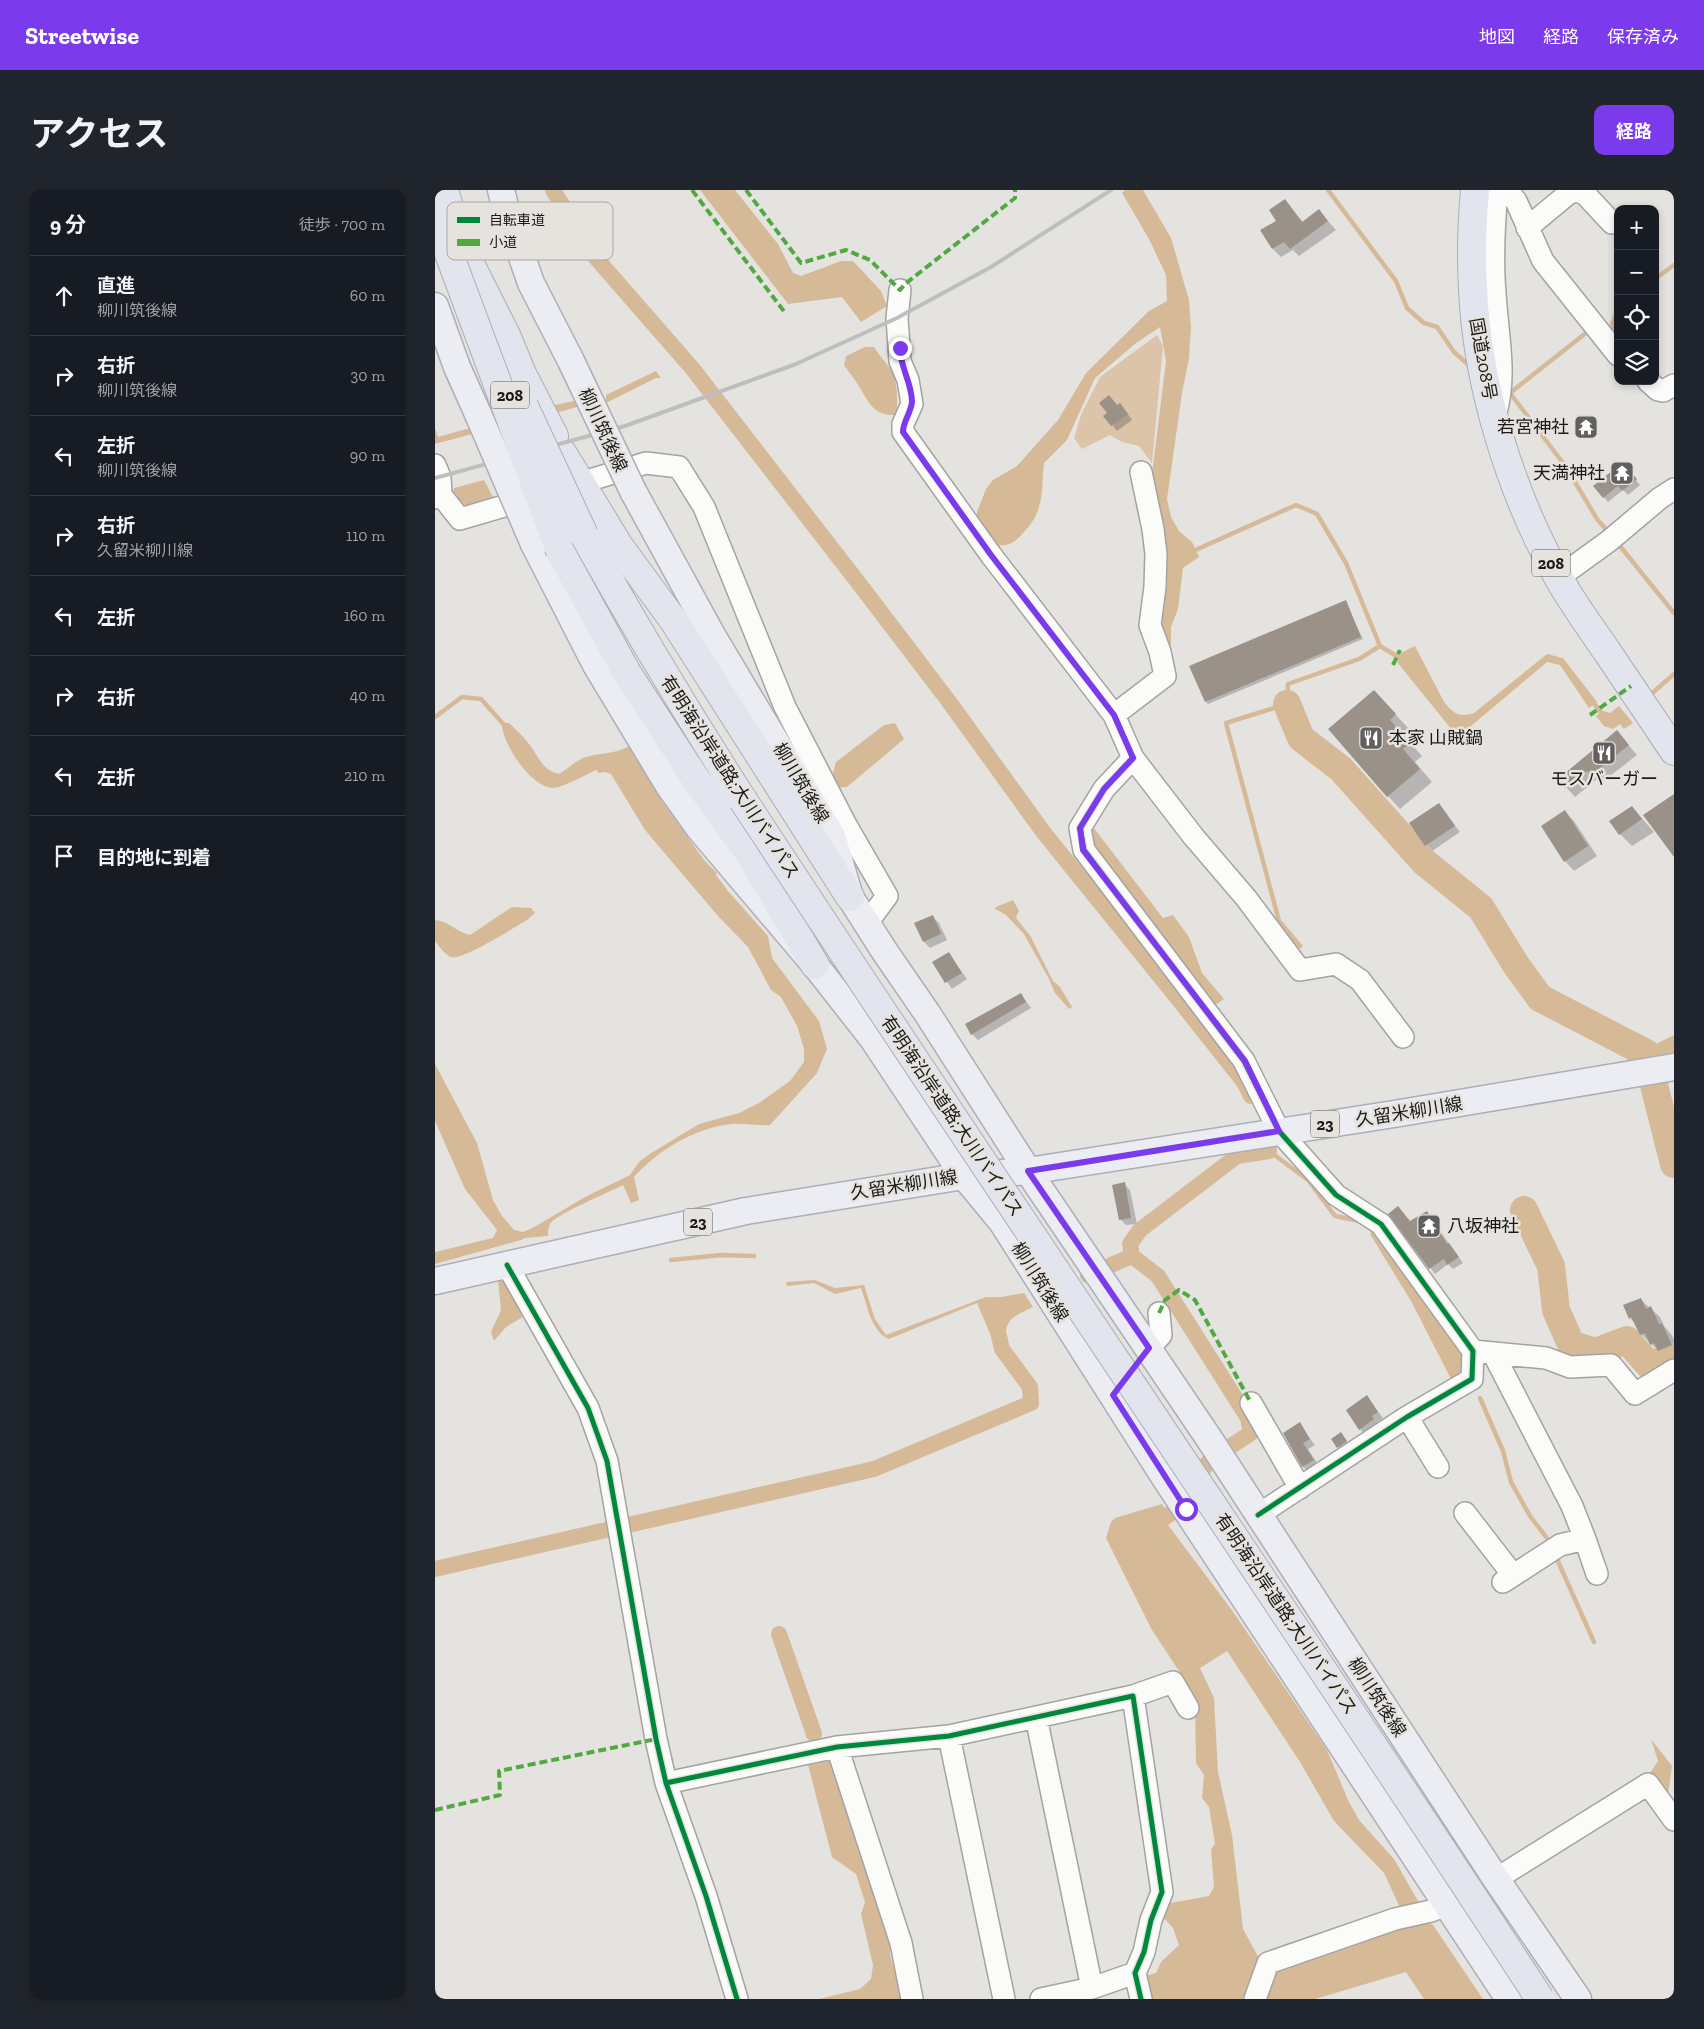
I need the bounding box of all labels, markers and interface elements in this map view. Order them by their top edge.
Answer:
text: Streetwise [25,21,139,50]
text: 地図 [1479,26,1515,48]
text: 経路 [1543,26,1579,48]
text: 保存済み [1607,26,1679,48]
button: 経路 [1594,105,1674,155]
text: アクセス [30,113,168,155]
legend [447,202,613,260]
map controls [1614,205,1659,385]
button: + [1614,205,1659,250]
text: 9 分 [50,212,86,237]
text: 自転車道 [489,212,545,229]
text: 徒歩 · 700 m [299,215,385,234]
text: 小道 [489,234,517,251]
button: − [1614,250,1659,295]
text: 直進 [97,274,135,297]
icon: ahead [50,282,78,310]
text: 60 m [350,286,385,305]
button: locate [1614,295,1659,340]
text: 柳川筑後線 [97,301,177,320]
street label: 国道208号 [1465,316,1501,402]
route end [889,337,912,360]
button: layers [1614,340,1659,385]
text: 右折 [97,354,135,377]
icon: right [50,362,78,390]
text: 30 m [351,366,385,385]
text: 柳川筑後線 [97,381,177,400]
road number: 208 [491,382,529,408]
street label: 柳川筑後線 [574,385,632,475]
temple icon: 若宮神社 [1573,414,1599,440]
place label: 若宮神社 [1497,416,1569,438]
text: 左折 [97,434,135,457]
icon: left [50,442,78,470]
text: 90 m [350,446,385,465]
temple icon: 天満神社 [1609,460,1635,486]
text: 柳川筑後線 [97,461,177,480]
place label: 天満神社 [1533,462,1605,484]
text: 右折 [97,514,135,537]
icon: right [50,522,78,550]
text: 110 m [346,526,385,545]
text: 久留米柳川線 [97,541,193,560]
road number: 208 [1532,549,1570,576]
icon: left [50,602,78,630]
text: 左折 [97,606,135,629]
text: 160 m [344,606,385,625]
street label: 有明海沿岸道路;大川バイパス [656,671,804,883]
icon: right [50,682,78,710]
text: 右折 [97,686,135,709]
text: 40 m [350,686,385,705]
restaurant icon: 本家 山賊鍋 [1358,725,1384,751]
place label: 本家 山賊鍋 [1389,727,1483,749]
street label: 柳川筑後線 [768,739,834,827]
restaurant icon: モスバーガー [1591,740,1617,766]
icon: left [50,762,78,790]
text: 左折 [97,766,135,789]
text: 210 m [344,766,385,785]
place label: モスバーガー [1550,768,1658,790]
icon: arrive [50,842,78,870]
text: 目的地に到着 [97,846,211,869]
street label: 有明海沿岸道路;大川バイパス [876,1011,1028,1221]
street label: 久留米柳川線 [1354,1093,1464,1131]
road number: 23 [1311,1111,1339,1138]
street label: 久留米柳川線 [849,1166,959,1204]
road number: 23 [684,1209,712,1236]
temple icon: 八坂神社 [1416,1213,1442,1239]
place label: 八坂神社 [1447,1215,1519,1237]
street label: 柳川筑後線 [1007,1238,1073,1326]
route start [1175,1498,1198,1521]
street label: 有明海沿岸道路;大川バイパス [1210,1509,1362,1719]
street label: 柳川筑後線 [1343,1653,1411,1741]

